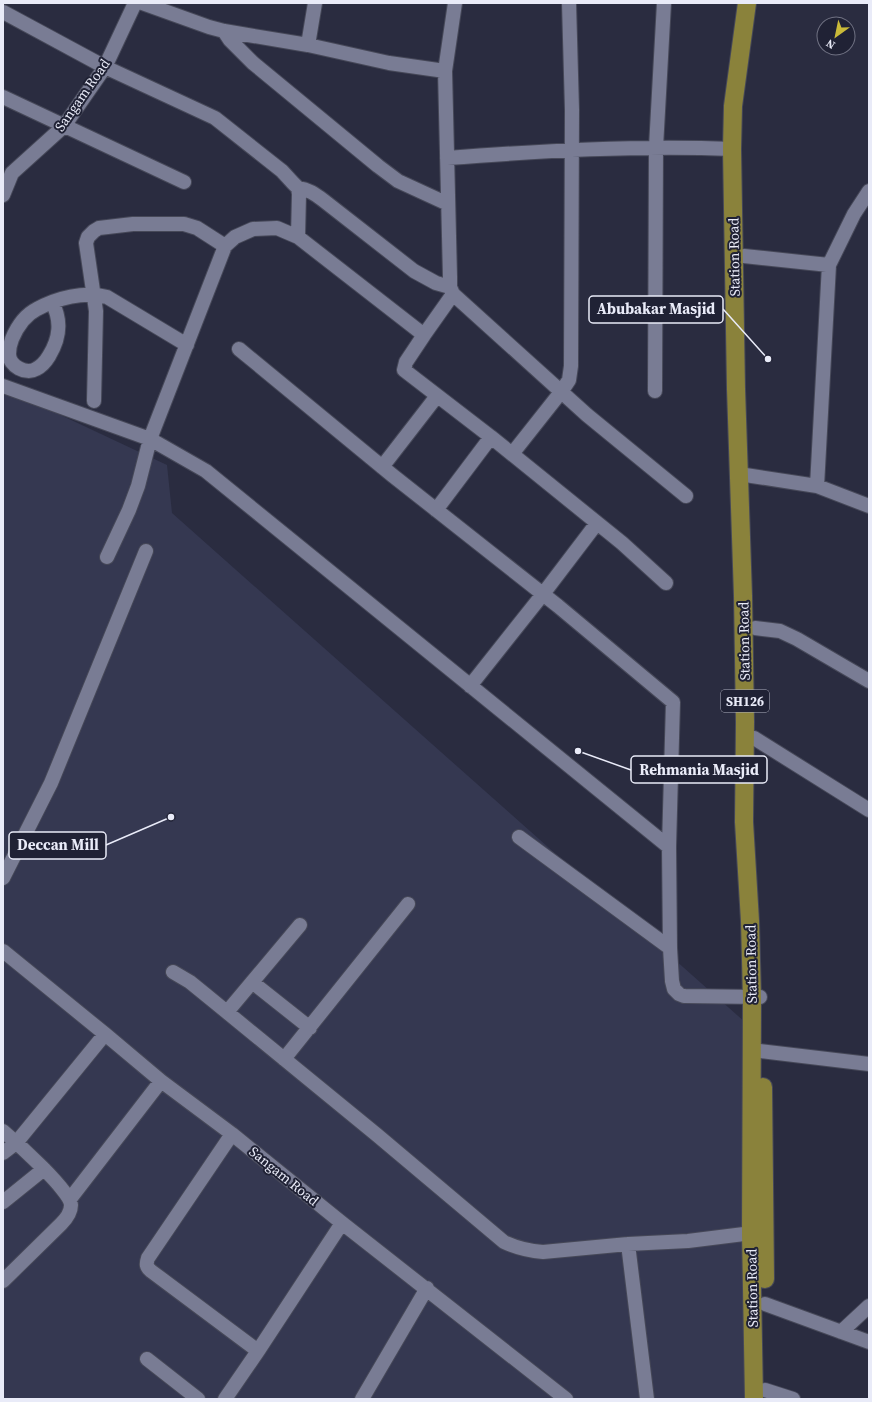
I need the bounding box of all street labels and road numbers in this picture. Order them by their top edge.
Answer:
street label: Sangam Road [50,55,114,135]
street label: Station Road [723,217,745,296]
street label: Station Road [733,601,755,680]
road number: SH126 [721,690,769,712]
street label: Station Road [740,924,762,1003]
street label: Sangam Road [245,1142,323,1210]
street label: Station Road [741,1248,763,1327]

